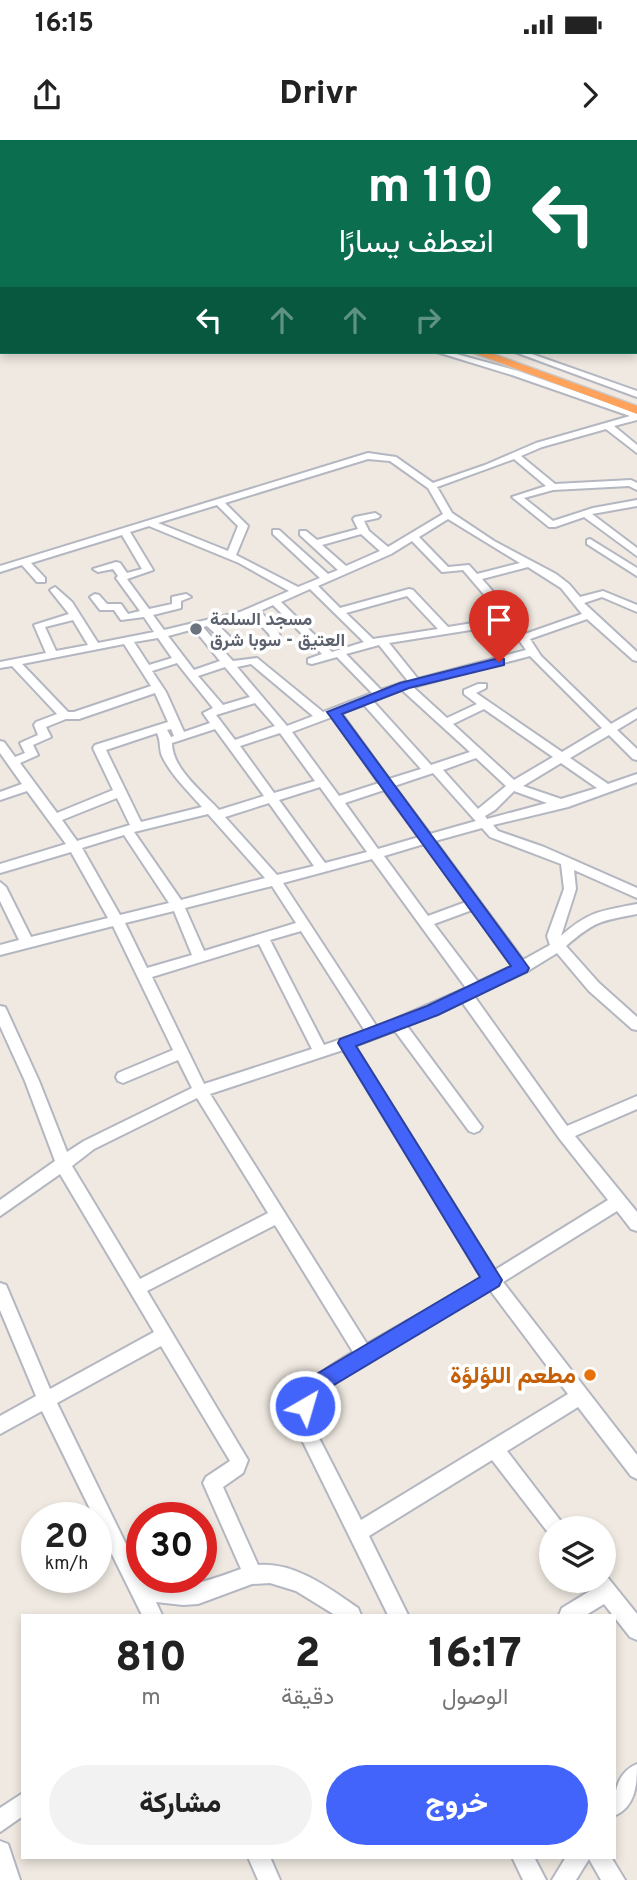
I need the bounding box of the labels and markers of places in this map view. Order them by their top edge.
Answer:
pin [469,590,529,662]
place label: مسجد السلمة العتيق - سوبا شرق [210,609,345,653]
marker: مسجد السلمة العتيق - سوبا شرق [188,621,204,637]
place label: مطعم اللؤلؤة [450,1362,576,1392]
marker: مطعم اللؤلؤة [582,1367,598,1383]

